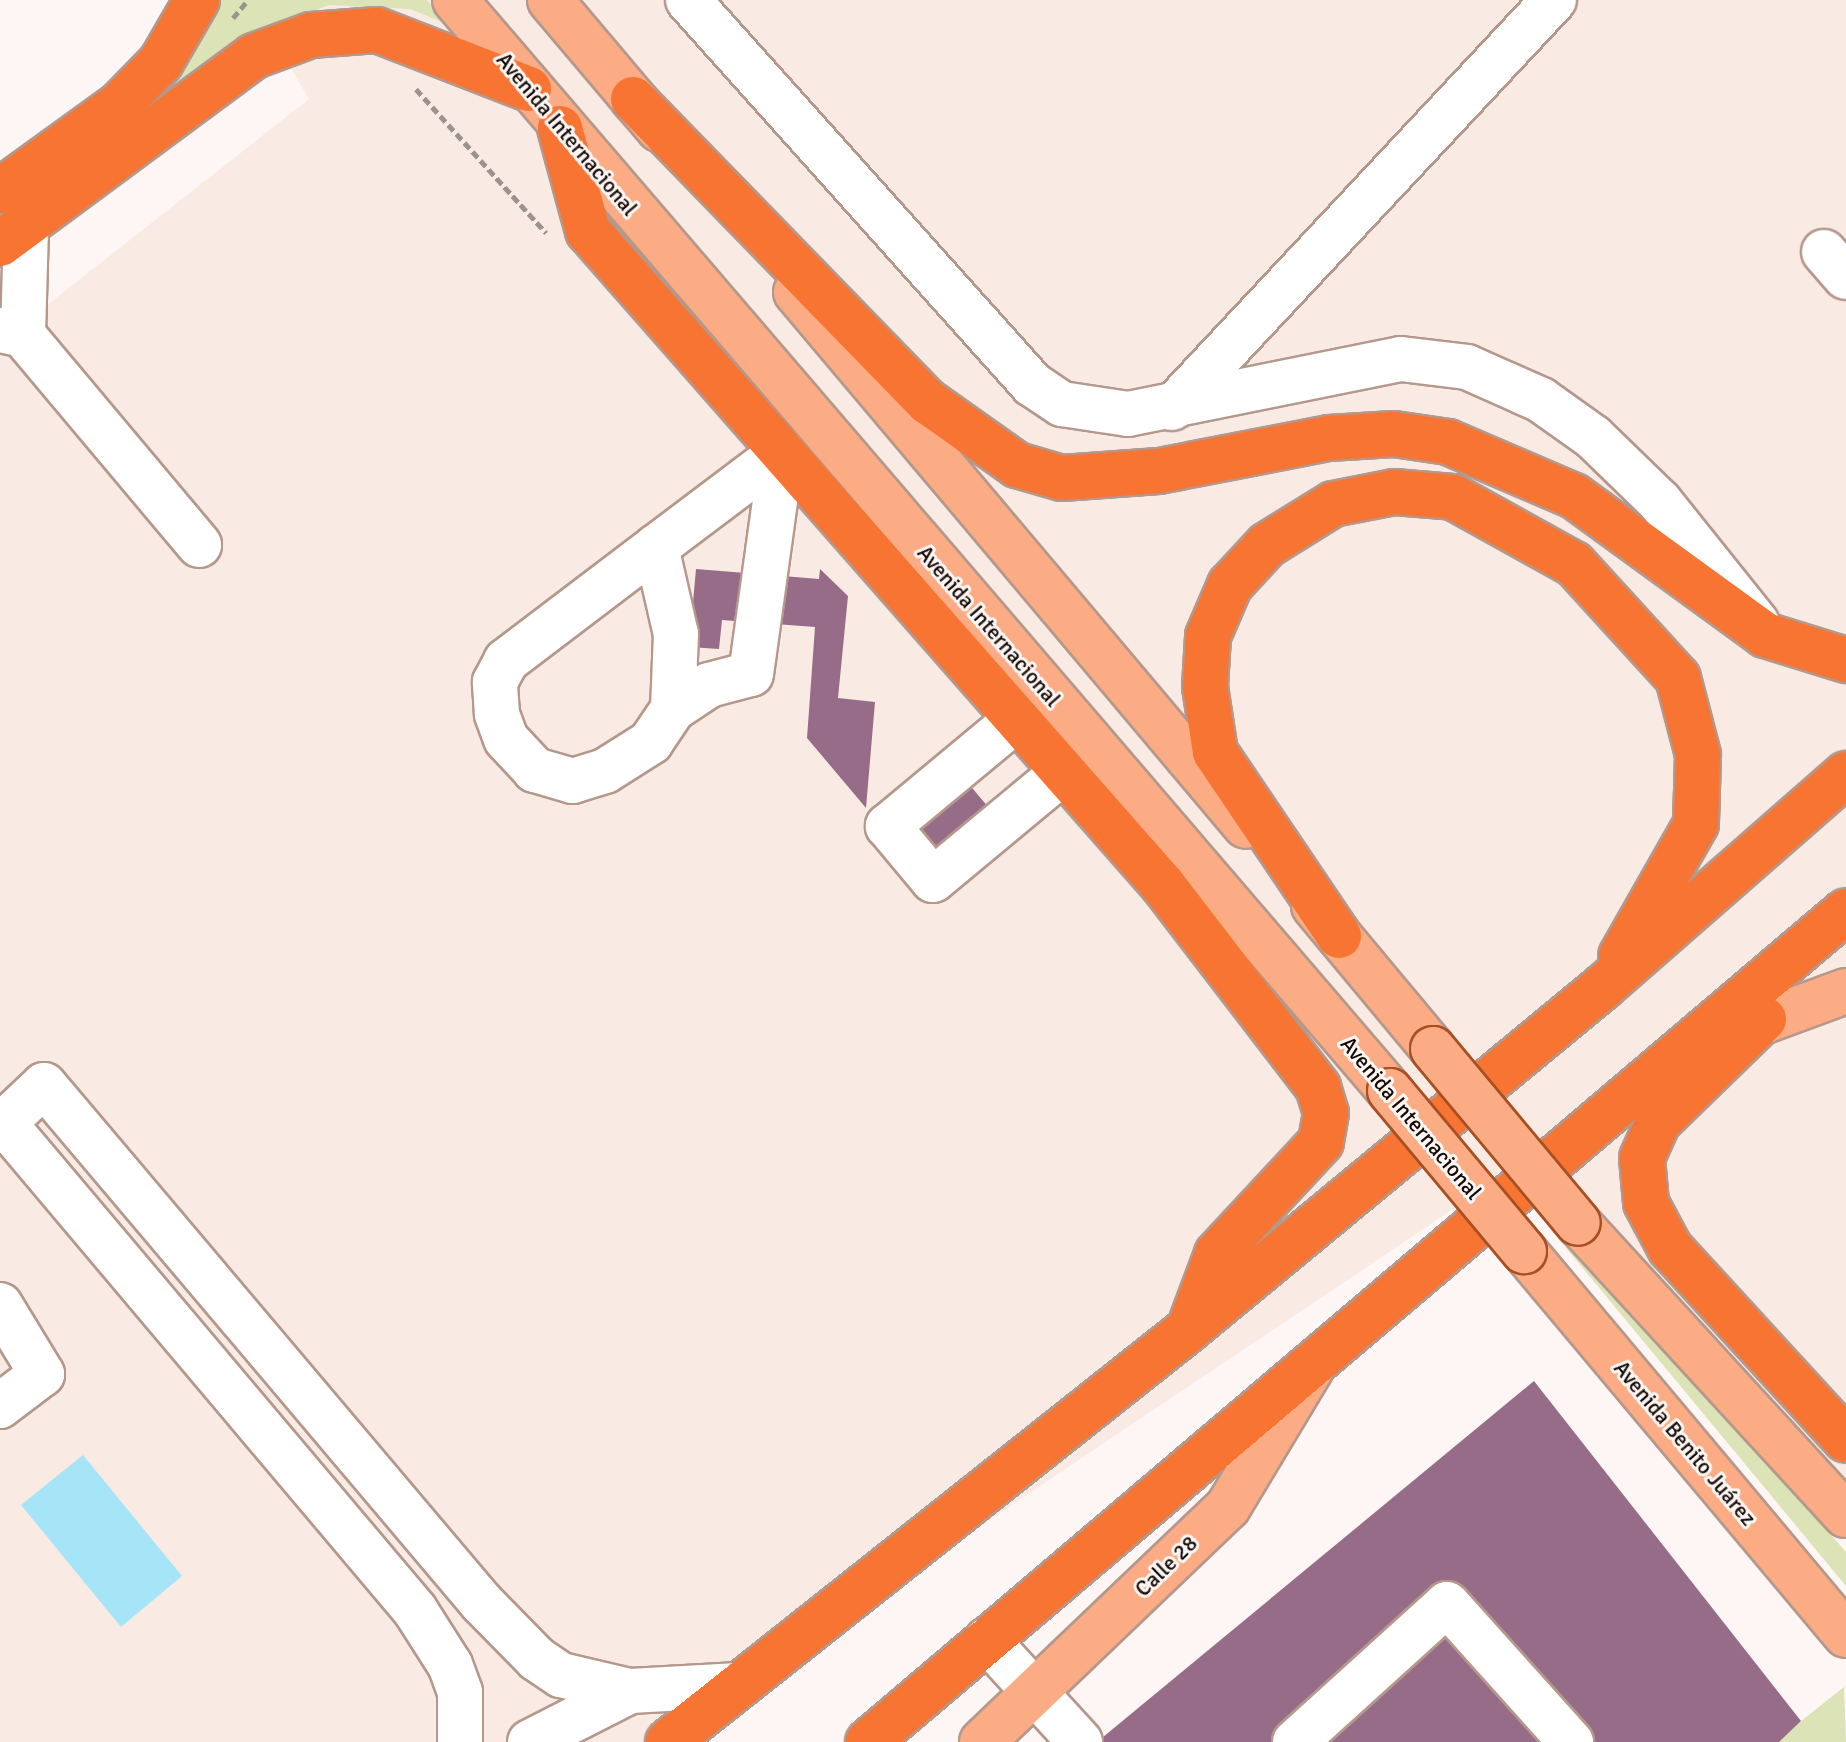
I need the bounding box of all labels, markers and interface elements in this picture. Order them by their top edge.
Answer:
street label: Avenida Internacional [491,47,643,221]
street label: Avenida Internacional [912,540,1066,712]
street label: Avenida Internacional [1335,1031,1487,1205]
street label: Avenida Benito Juárez [1608,1355,1762,1531]
street label: Calle 28 [1129,1530,1203,1602]

